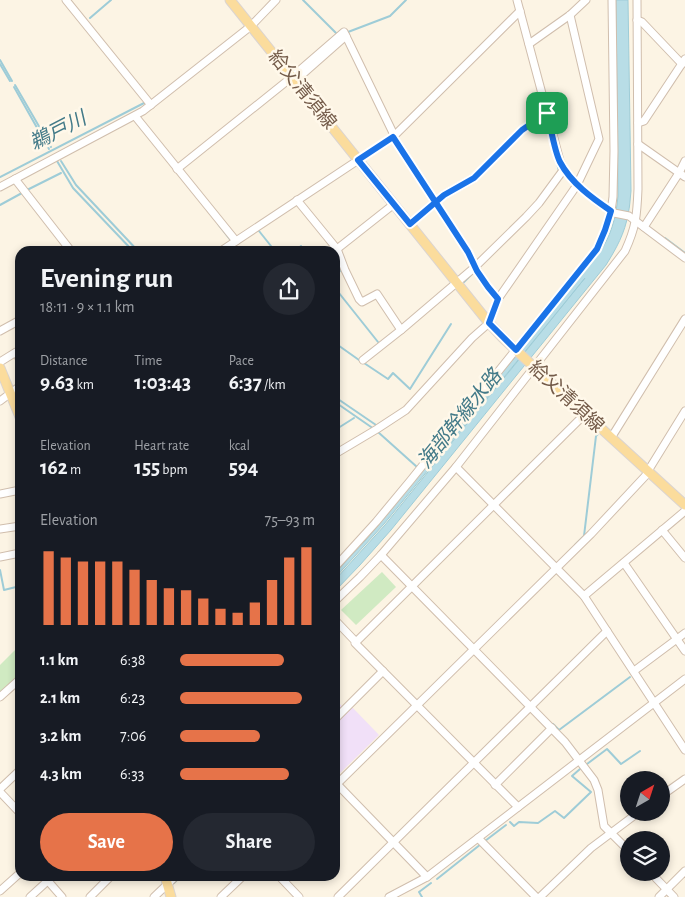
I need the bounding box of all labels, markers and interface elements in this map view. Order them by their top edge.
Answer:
street label: 給父清須線 [265,46,341,133]
pin [526,92,568,134]
icon: arrive [533,99,561,127]
water label: 鵜戸川 [26,107,91,154]
button: share [263,263,315,315]
text: Evening run [40,265,173,293]
text: 18:11 · 9 × 1.1 km [40,299,135,315]
text: Distance [40,354,87,368]
text: Time [134,354,162,368]
text: Pace [229,354,254,368]
street label: 給父清須線 [525,356,609,436]
water label: 海部幹線水路 [414,364,507,472]
text: 9.63 [40,372,74,393]
text: 1:03:43 [134,372,191,393]
text: 6:37 [229,372,262,393]
text: km [74,378,94,392]
text: /km [262,378,286,392]
text: Elevation [40,439,91,453]
text: Heart rate [134,439,189,453]
text: kcal [229,439,250,453]
text: 162 [40,457,68,478]
text: 155 [134,457,160,478]
text: 594 [229,457,258,478]
text: m [68,463,81,477]
text: bpm [160,463,188,477]
text: Elevation [40,512,98,528]
text: 75–93 m [264,512,315,528]
text: 1.1 km [40,652,78,668]
text: 6:38 [120,652,145,668]
text: 2.1 km [40,690,80,706]
text: 6:23 [120,690,145,706]
text: 3.2 km [40,728,81,744]
text: 7:06 [120,728,146,744]
text: 4.3 km [40,766,82,782]
text: 6:33 [120,766,144,782]
north arrow [620,771,670,821]
map controls [620,771,670,881]
button: Save [40,813,173,871]
button: Share [183,813,315,871]
button: layers [620,831,670,881]

